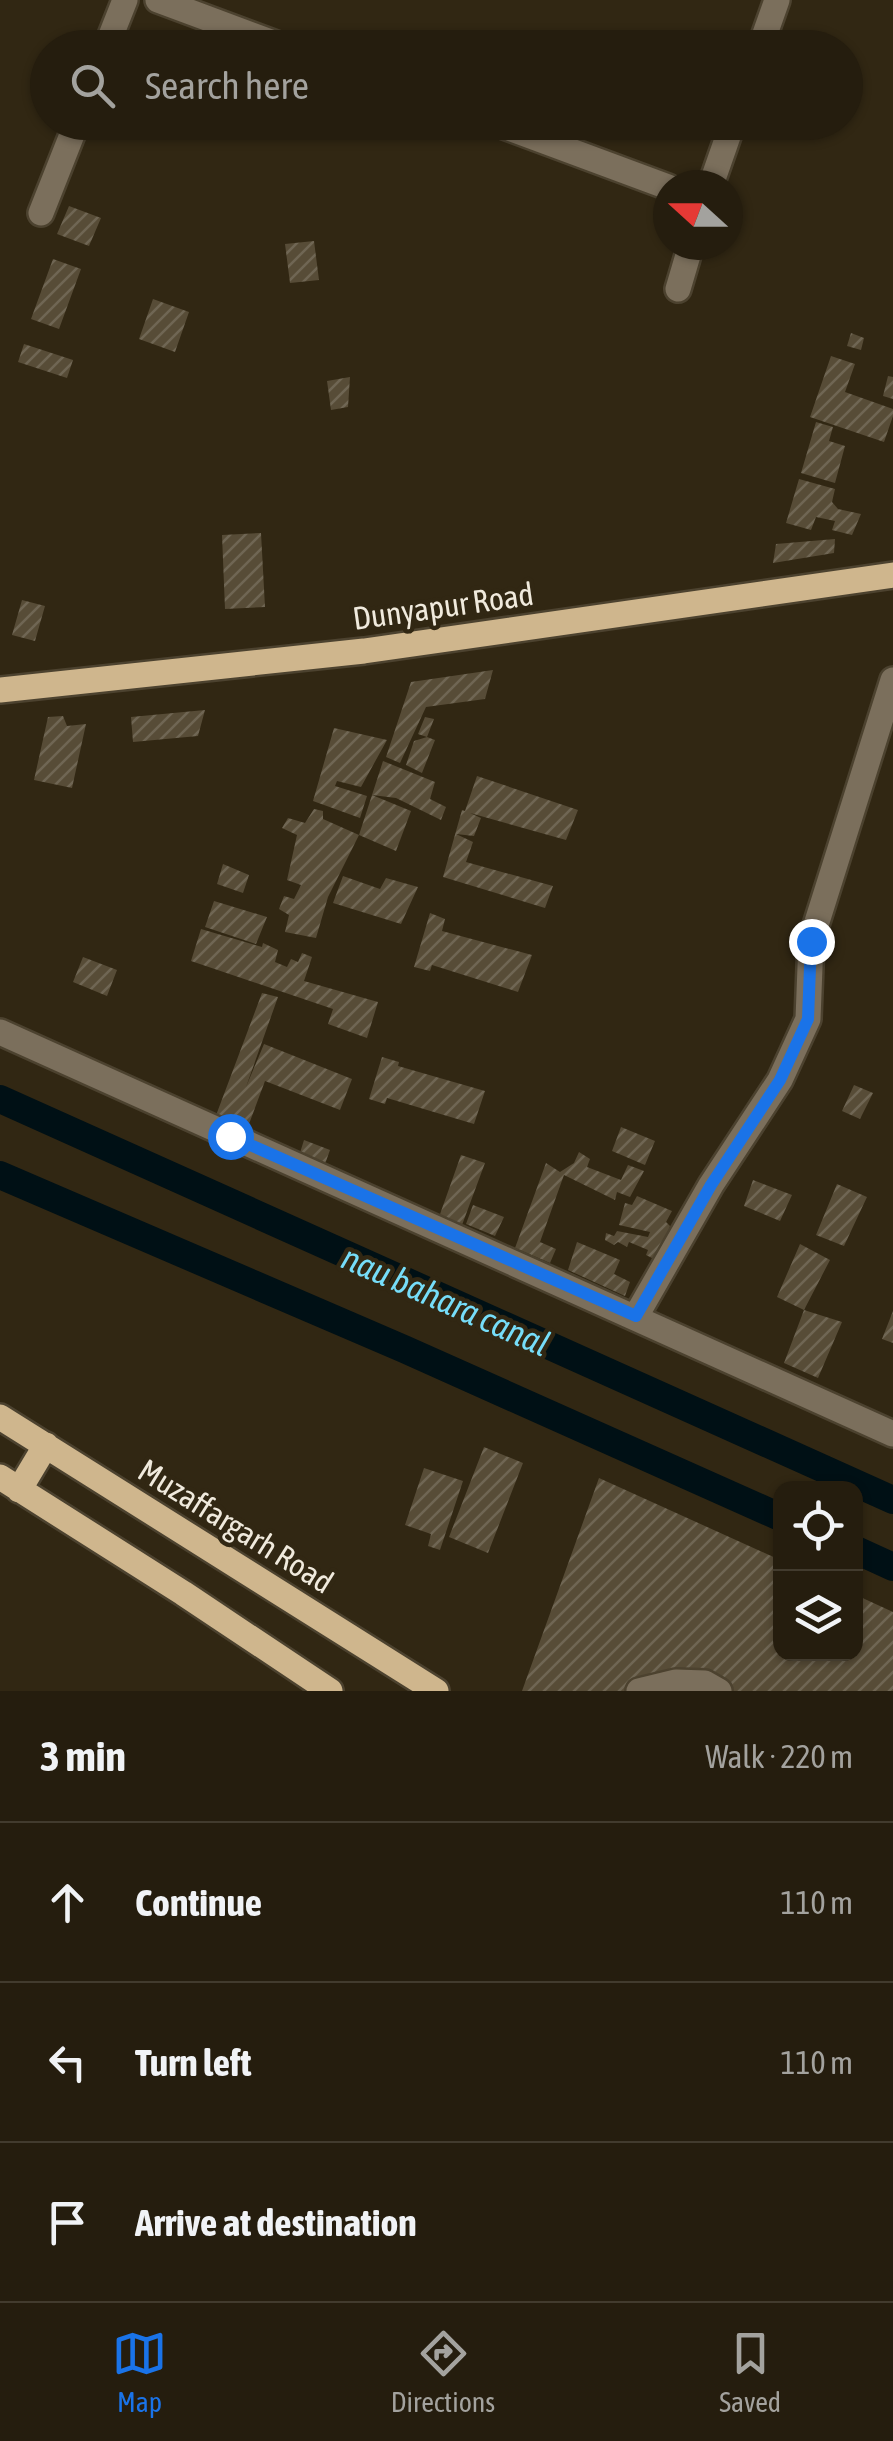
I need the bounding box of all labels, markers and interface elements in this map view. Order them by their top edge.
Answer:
search box [30,30,863,140]
icon: search [65,58,120,113]
text: Search here [145,64,309,107]
north arrow [653,170,743,260]
street label: Dunyapur Road [350,575,536,637]
route end [789,919,835,965]
route start [208,1114,254,1160]
water label: nau bahara canal [336,1236,556,1364]
street label: Muzaffargarh Road [132,1451,340,1601]
map controls [773,1481,863,1661]
button: locate [773,1481,863,1571]
button: layers [773,1571,863,1661]
text: 3 min [40,1732,126,1780]
text: Walk · 220 m [705,1738,853,1775]
icon: ahead [40,1875,95,1930]
text: Continue [135,1881,262,1924]
text: 110 m [780,1884,853,1921]
icon: left [40,2035,95,2090]
text: Turn left [135,2041,251,2084]
text: 110 m [780,2044,853,2081]
icon: arrive [40,2195,95,2250]
text: Arrive at destination [135,2201,417,2244]
tab: Map [112,2326,167,2418]
tab: Directions [391,2326,495,2418]
tab: Saved [719,2326,781,2418]

